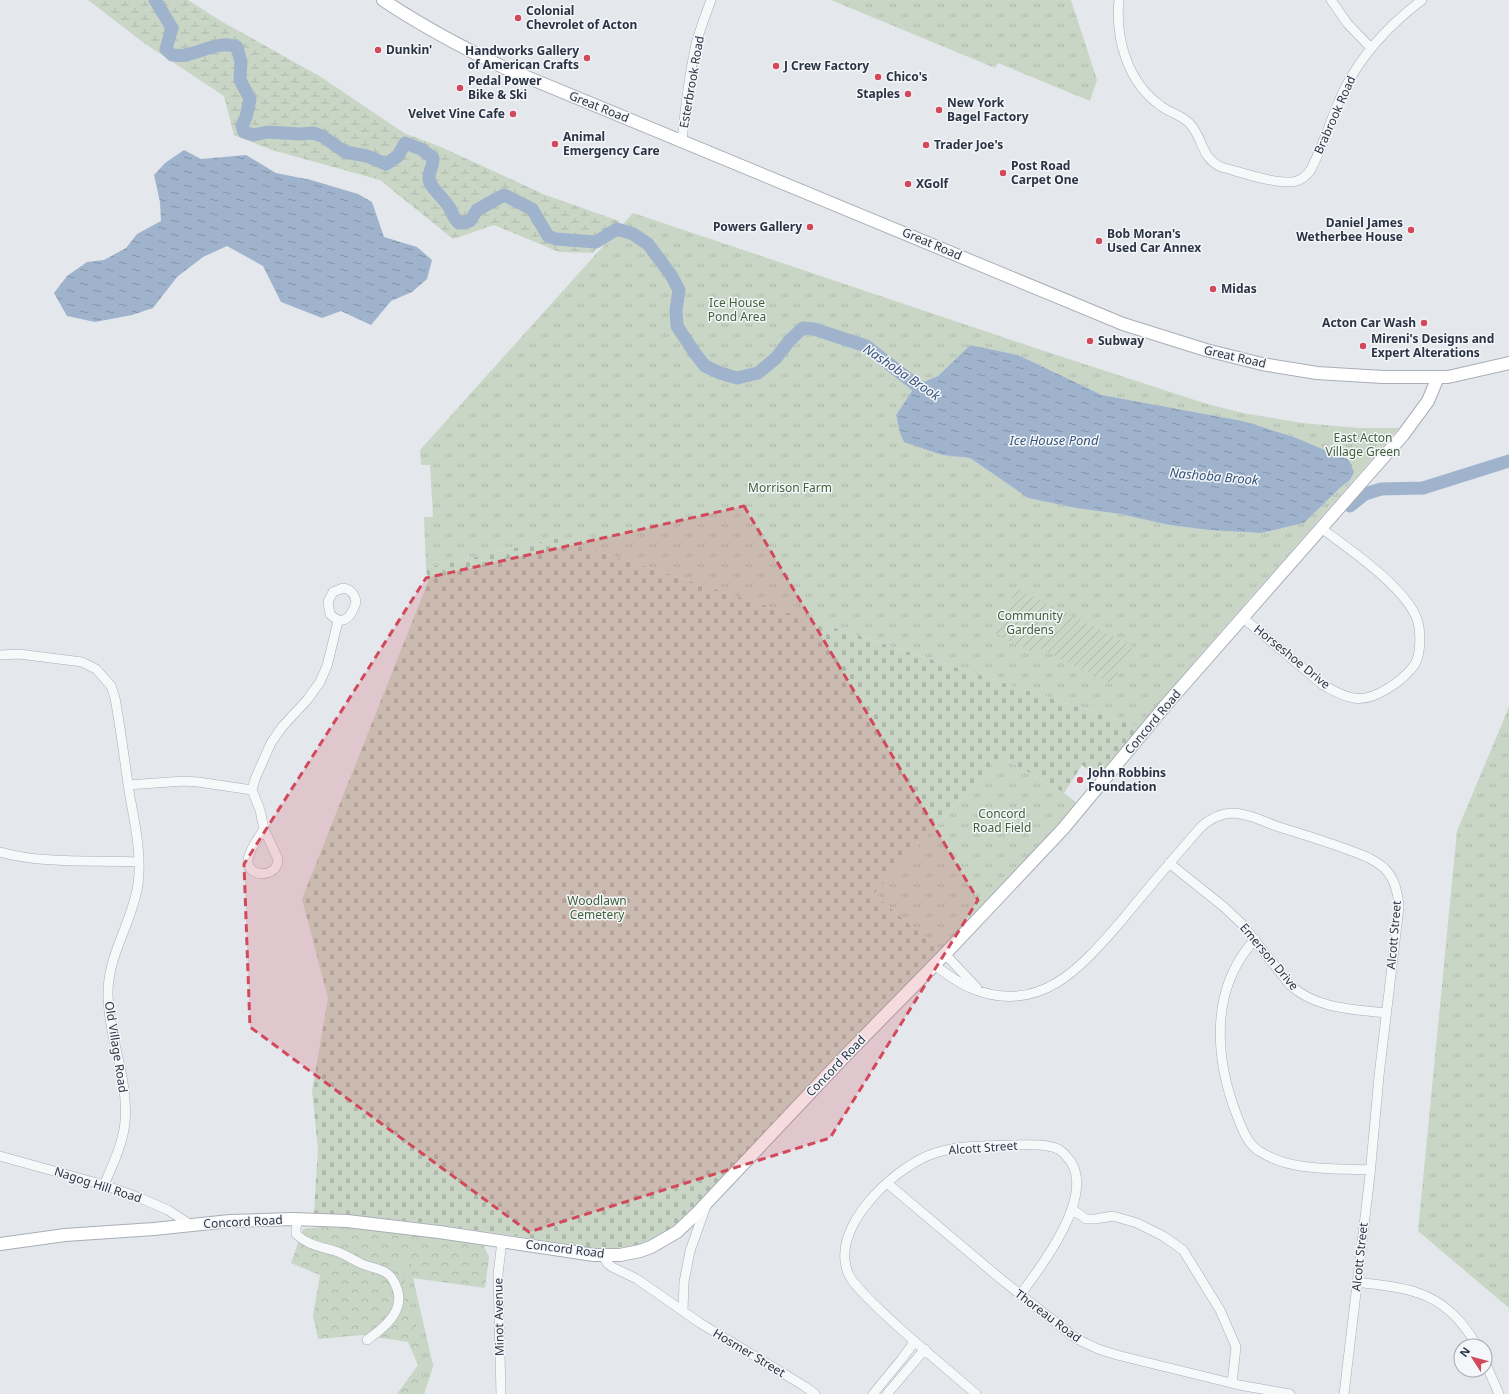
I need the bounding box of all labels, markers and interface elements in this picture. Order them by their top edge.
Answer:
place label: Colonial Chevrolet of Acton [526,2,637,33]
marker: Colonial Chevrolet of Acton [513,13,523,23]
street label: Esterbrook Road [675,34,708,129]
place label: Dunkin' [386,41,432,58]
place label: Handworks Gallery of American Crafts [465,42,579,73]
marker: Dunkin' [373,45,383,55]
marker: Handworks Gallery of American Crafts [582,53,592,63]
place label: J Crew Factory [783,57,869,74]
marker: J Crew Factory [771,61,781,71]
place label: Chico's [886,68,928,85]
place label: Pedal Power Bike & Ski [468,72,542,103]
marker: Chico's [873,72,883,82]
street label: Brabrook Road [1310,73,1359,157]
marker: Pedal Power Bike & Ski [455,83,465,93]
place label: Staples [857,85,900,102]
street label: Great Road [567,87,632,126]
marker: Staples [903,89,913,99]
place label: New York Bagel Factory [947,94,1029,125]
place label: Velvet Vine Cafe [408,105,505,122]
marker: New York Bagel Factory [934,105,944,115]
marker: Velvet Vine Cafe [508,109,518,119]
place label: Animal Emergency Care [563,128,660,159]
place label: Trader Joe's [934,136,1003,153]
marker: Animal Emergency Care [550,139,560,149]
marker: Trader Joe's [921,140,931,150]
place label: Post Road Carpet One [1011,157,1079,188]
marker: Post Road Carpet One [998,168,1008,178]
place label: XGolf [916,175,950,192]
marker: XGolf [903,179,913,189]
place label: Daniel James Wetherbee House [1296,214,1403,245]
place label: Powers Gallery [713,218,802,235]
marker: Powers Gallery [805,222,815,232]
street label: Great Road [900,223,965,264]
place label: Bob Moran's Used Car Annex [1107,225,1201,256]
marker: Daniel James Wetherbee House [1406,225,1416,235]
marker: Bob Moran's Used Car Annex [1094,236,1104,246]
place label: Midas [1221,280,1257,297]
marker: Midas [1208,284,1218,294]
park label: Ice House Pond Area [708,294,766,325]
place label: Acton Car Wash [1322,314,1416,331]
marker: Acton Car Wash [1419,318,1429,328]
place label: Mireni's Designs and Expert Alterations [1371,330,1494,361]
place label: Subway [1098,332,1144,349]
marker: Subway [1085,336,1095,346]
water label: Nashoba Brook [860,340,944,405]
street label: Great Road [1202,341,1268,372]
marker: Mireni's Designs and Expert Alterations [1358,341,1368,351]
park label: East Acton Village Green [1326,429,1400,460]
water label: Ice House Pond [1009,431,1099,449]
water label: Nashoba Brook [1169,463,1260,489]
park label: Morrison Farm [748,479,832,496]
park label: Community Gardens [997,607,1064,638]
street label: Horseshoe Drive [1251,621,1334,693]
street label: Concord Road [1121,686,1185,758]
place label: John Robbins Foundation [1087,764,1166,795]
marker: John Robbins Foundation [1075,775,1085,785]
park label: Concord Road Field [973,805,1031,836]
park label: Woodlawn Cemetery [567,892,627,923]
street label: Alcott Street [1382,899,1405,970]
street label: Emerson Drive [1236,919,1303,994]
street label: Old Village Road [101,1000,132,1094]
street label: Concord Road [802,1031,869,1100]
street label: Alcott Street [948,1137,1019,1158]
street label: Nagog Hill Road [52,1162,144,1207]
street label: Concord Road [203,1211,283,1232]
street label: Alcott Street [1347,1221,1372,1292]
street label: Concord Road [525,1235,605,1262]
street label: Minot Avenue [489,1278,508,1356]
street label: Thoreau Road [1012,1285,1085,1346]
street label: Hosmer Street [710,1324,789,1381]
north arrow [1453,1338,1493,1378]
text: N [1456,1344,1473,1360]

